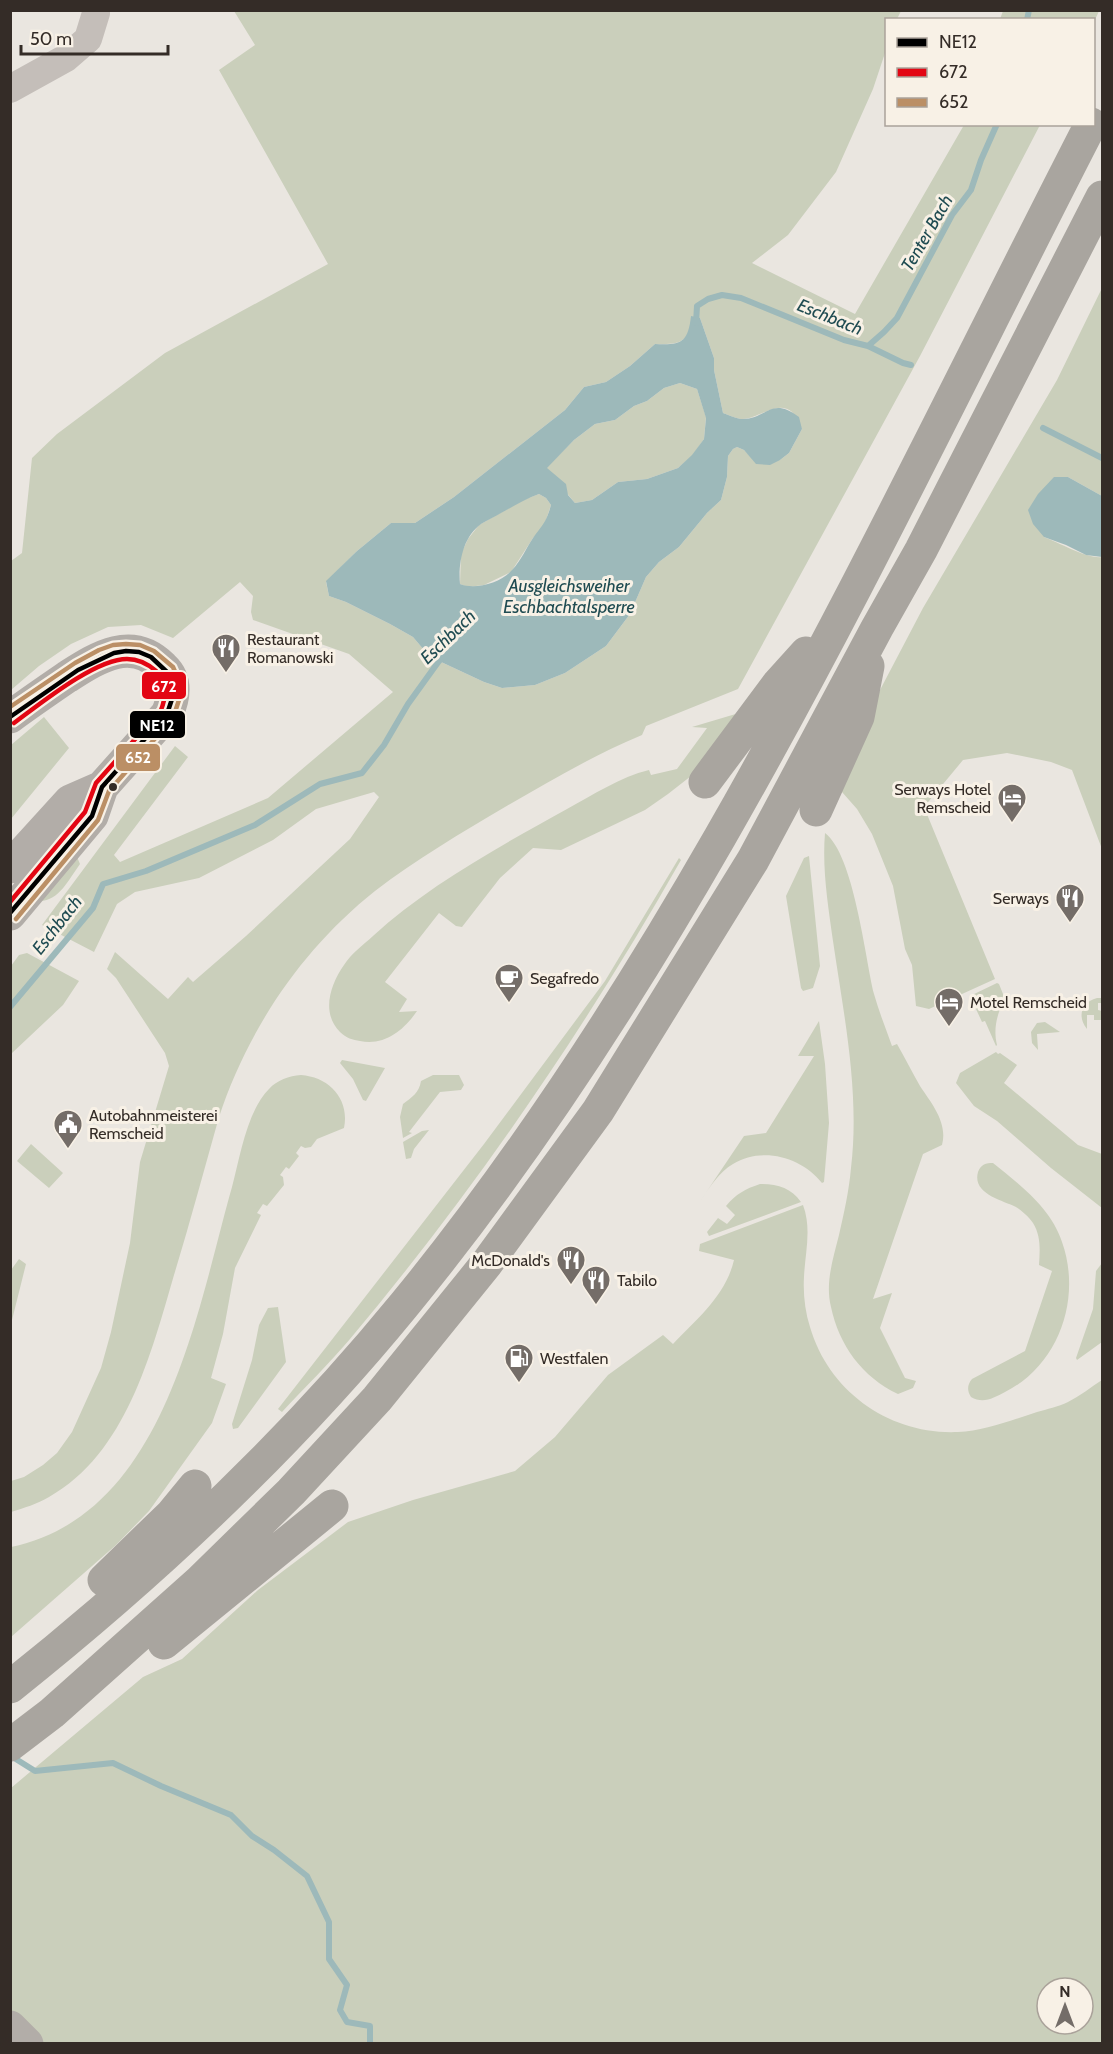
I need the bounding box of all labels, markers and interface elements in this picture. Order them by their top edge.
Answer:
scale bar [21,18,168,56]
legend [885,18,1095,126]
text: 50 m [30,28,72,50]
text: NE12 [939,31,977,53]
text: 672 [939,61,968,83]
text: 652 [939,91,968,113]
water label: Tenter Bach [896,191,958,275]
water label: Eschbach [794,294,866,340]
water label: Ausgleichsweiher Eschbachtalsperre [503,575,635,618]
water label: Eschbach [416,605,480,669]
place label: Restaurant Romanowski [247,630,333,667]
restaurant icon: Restaurant Romanowski [210,632,242,674]
line badge: 672 [141,671,187,700]
text: 672 [151,677,177,696]
line badge: NE12 [129,710,186,739]
text: NE12 [140,716,174,735]
line badge: 652 [115,743,161,772]
text: 652 [125,748,151,767]
place label: Serways Hotel Remscheid [894,780,991,817]
unlabelled marker [107,781,119,793]
hotel icon: Serways Hotel Remscheid [996,782,1028,824]
restaurant icon: Serways [1054,882,1086,924]
place label: Serways [993,889,1049,908]
water label: Eschbach [27,891,87,959]
cafe icon: Segafredo [493,962,525,1004]
place label: Segafredo [530,969,599,988]
hotel icon: Motel Remscheid [933,986,965,1028]
place label: Motel Remscheid [970,993,1087,1012]
place label: Autobahnmeisterei Remscheid [89,1106,218,1143]
public building icon: Autobahnmeisterei Remscheid [52,1108,84,1150]
restaurant icon: McDonald's [555,1244,587,1286]
place label: McDonald's [471,1251,550,1270]
restaurant icon: Tabilo [580,1264,612,1306]
place label: Tabilo [617,1271,657,1290]
fuel station icon: Westfalen [503,1342,535,1384]
place label: Westfalen [540,1349,609,1368]
north arrow [1035,1976,1095,2036]
text: N [1059,1982,1071,2001]

